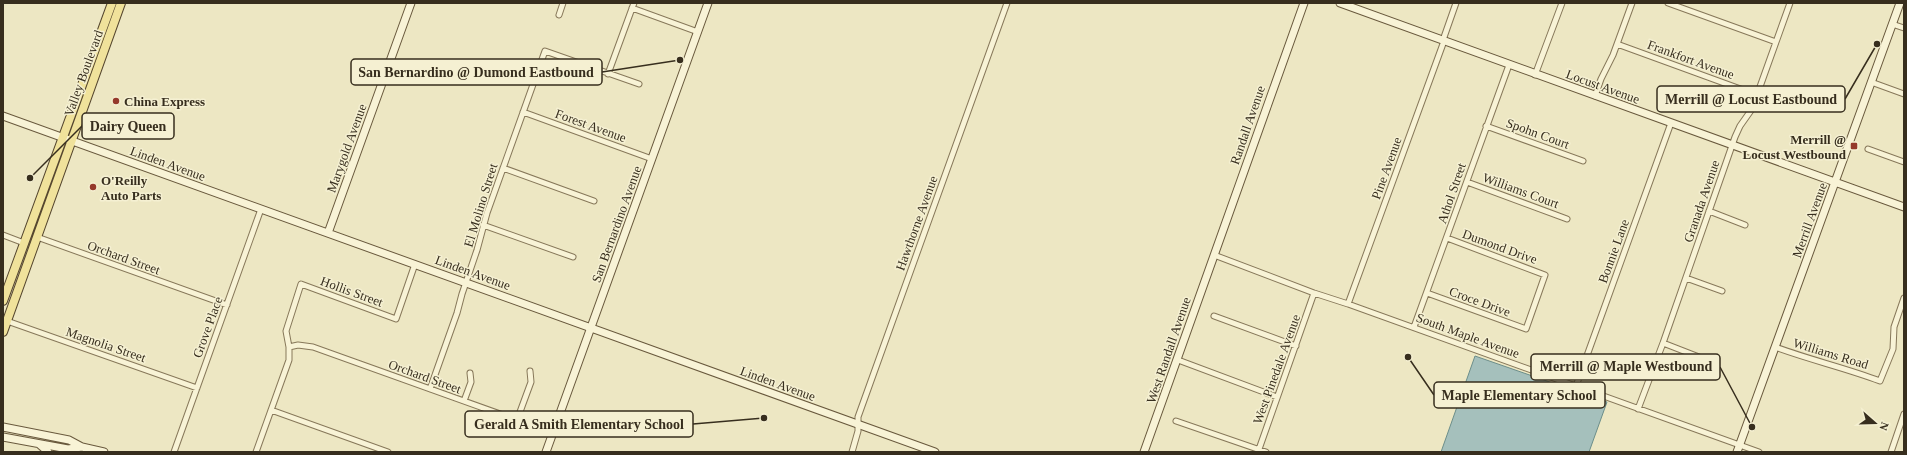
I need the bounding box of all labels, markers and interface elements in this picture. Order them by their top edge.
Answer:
street label: Valley Boulevard [61,28,106,118]
street label: Frankfort Avenue [1645,37,1736,82]
callout: San Bernardino @ Dumond Eastbound [351,59,602,85]
text: San Bernardino @ Dumond Eastbound [358,65,594,80]
street label: Locust Avenue [1564,66,1642,107]
street label: Randall Avenue [1227,84,1268,167]
callout: Merrill @ Locust Eastbound [1657,86,1845,112]
text: Merrill @ Locust Eastbound [1665,92,1837,107]
place label: China Express [124,94,205,109]
marker: China Express [111,96,121,106]
street label: Marygold Avenue [323,102,370,195]
street label: Forest Avenue [553,106,629,145]
callout: Dairy Queen [82,113,174,139]
street label: Spohn Court [1504,115,1572,152]
text: Dairy Queen [90,119,167,134]
place label: Merrill @ Locust Westbound [1743,132,1847,162]
street label: Pine Avenue [1368,135,1405,201]
marker: Merrill @ Locust Westbound [1849,141,1859,151]
street label: Linden Avenue [128,143,208,184]
street label: Granada Avenue [1680,158,1723,244]
street label: Athol Street [1434,160,1469,225]
street label: El Molino Street [461,161,500,249]
street label: San Bernardino Avenue [588,163,645,285]
street label: Williams Court [1481,170,1561,211]
place label: O'Reilly Auto Parts [101,173,161,203]
street label: Hawthorne Avenue [892,174,941,273]
street label: Merrill Avenue [1789,180,1830,260]
marker: O'Reilly Auto Parts [88,182,98,192]
street label: Bonnie Lane [1595,217,1632,285]
street label: Dumond Drive [1460,226,1539,267]
street label: Orchard Street [85,237,163,278]
street label: Linden Avenue [433,252,513,293]
street label: Hollis Street [319,273,385,310]
street label: Croce Drive [1447,283,1513,320]
street label: Grove Place [189,294,226,360]
street label: West Randall Avenue [1143,295,1194,405]
street label: South Maple Avenue [1414,310,1522,361]
street label: West Pinedale Avenue [1250,312,1303,426]
street label: Magnolia Street [64,324,148,365]
street label: Williams Road [1791,335,1871,372]
callout: Merrill @ Maple Westbound [1531,354,1720,380]
street label: Orchard Street [386,356,464,397]
text: Merrill @ Maple Westbound [1540,359,1713,374]
street label: Linden Avenue [738,363,818,404]
callout: Maple Elementary School [1434,382,1605,408]
text: Maple Elementary School [1442,388,1596,403]
north arrow [1855,403,1895,443]
callout: Gerald A Smith Elementary School [465,411,693,437]
text: Gerald A Smith Elementary School [474,417,684,432]
text: N [1877,421,1891,432]

